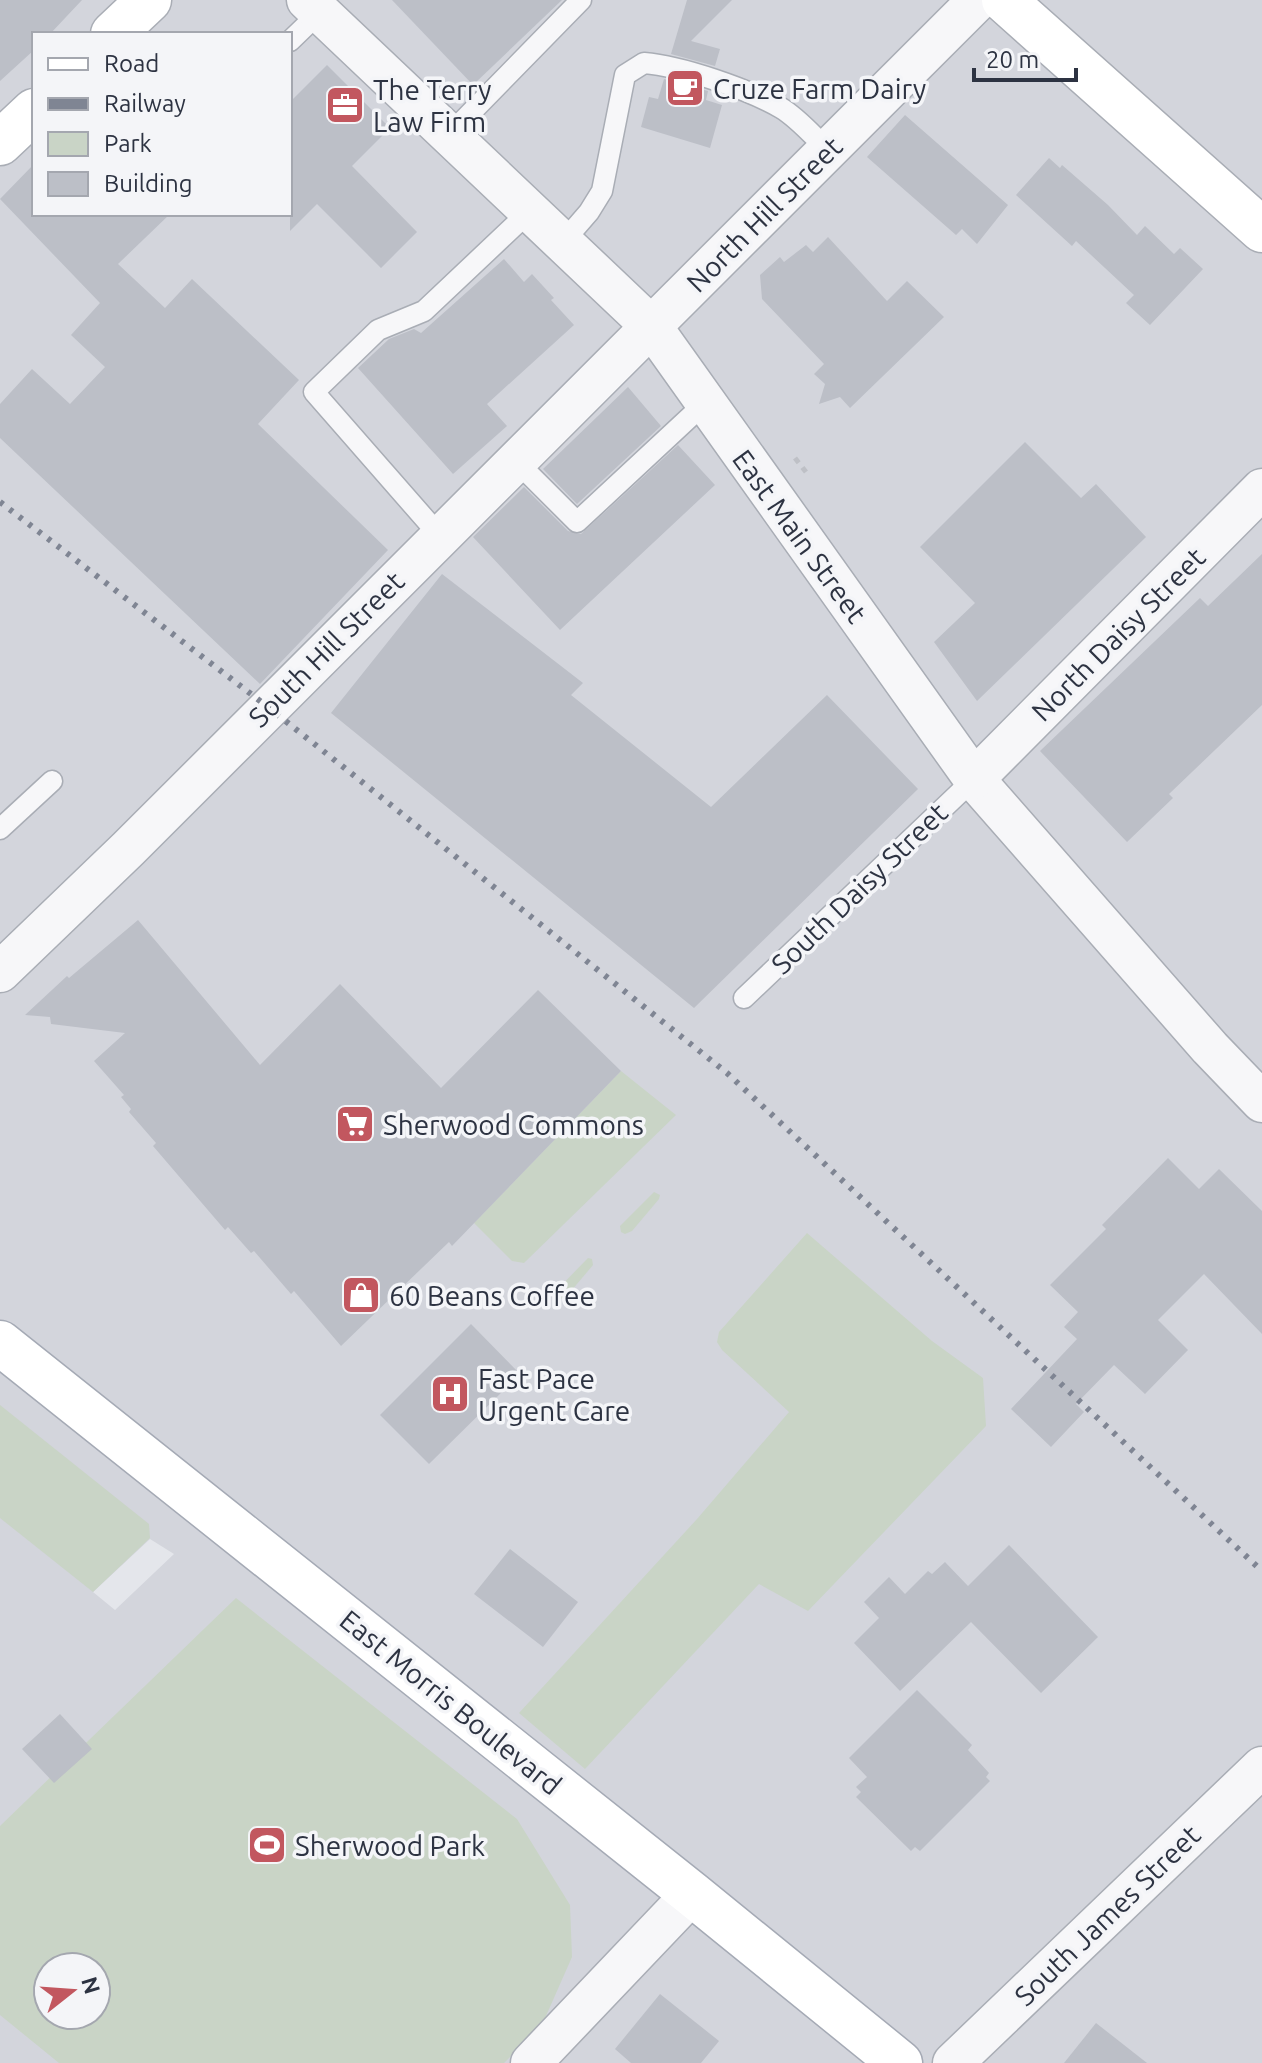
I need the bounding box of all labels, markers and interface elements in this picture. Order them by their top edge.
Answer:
legend [32,32,292,216]
scale bar [974,32,1076,82]
text: 20 m [986,46,1039,73]
text: Road [104,50,159,77]
cafe icon: Cruze Farm Dairy [664,67,706,109]
place label: Cruze Farm Dairy [713,73,926,104]
place label: The Terry Law Firm [373,74,491,137]
office icon: The Terry Law Firm [324,84,366,126]
text: Railway [104,90,186,117]
text: Park [104,130,152,157]
street label: North Hill Street [680,130,848,298]
text: Building [104,170,192,197]
street label: East Main Street [727,444,873,628]
street label: North Daisy Street [1025,541,1211,727]
street label: South Hill Street [242,565,410,733]
street label: South Daisy Street [765,796,953,980]
supermarket icon: Sherwood Commons [334,1103,376,1145]
place label: Sherwood Commons [383,1109,644,1140]
shop icon: 60 Beans Coffee [340,1274,382,1316]
place label: 60 Beans Coffee [389,1280,595,1311]
place label: Fast Pace Urgent Care [478,1363,630,1426]
hospital icon: Fast Pace Urgent Care [429,1373,471,1415]
street label: East Morris Boulevard [334,1603,568,1801]
street label: South James Street [1008,1819,1206,2011]
sports icon: Sherwood Park [246,1824,288,1866]
place label: Sherwood Park [295,1830,485,1861]
north arrow [32,1951,112,2031]
text: N [77,1973,106,1997]

